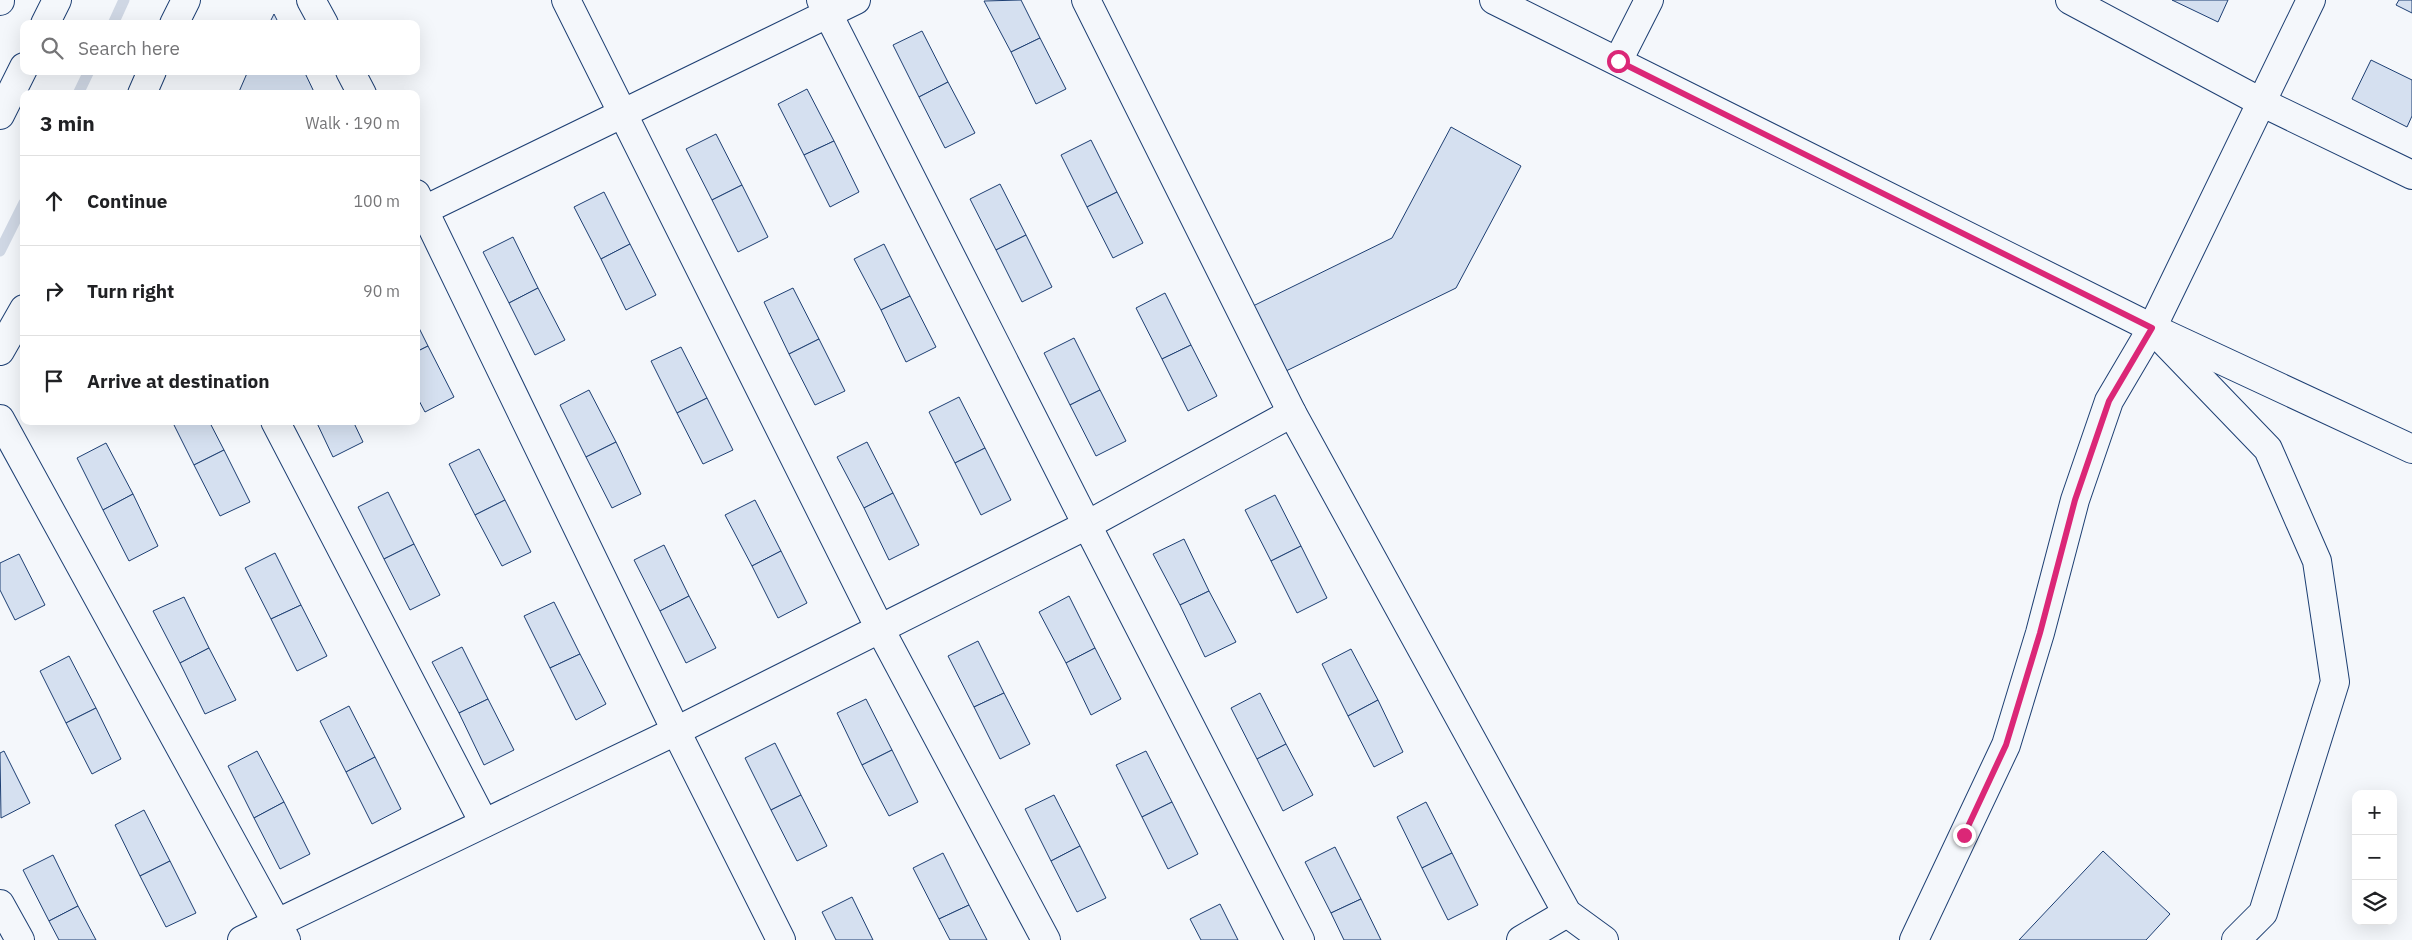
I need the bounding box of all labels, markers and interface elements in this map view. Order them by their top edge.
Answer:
search box [20,20,420,75]
icon: search [38,34,66,62]
text: Search here [78,36,180,60]
route start [1607,50,1630,73]
text: 3 min [40,109,95,137]
text: Walk · 190 m [305,113,400,133]
icon: ahead [40,187,68,215]
text: Continue [87,189,167,213]
text: 100 m [353,191,400,211]
icon: right [40,277,68,305]
text: Turn right [87,279,174,303]
text: 90 m [363,281,400,301]
icon: arrive [40,367,68,395]
text: Arrive at destination [87,369,270,393]
map controls [2352,790,2397,925]
button: + [2352,790,2397,835]
route end [1953,824,1976,847]
button: − [2352,835,2397,880]
button: layers [2352,880,2397,925]

